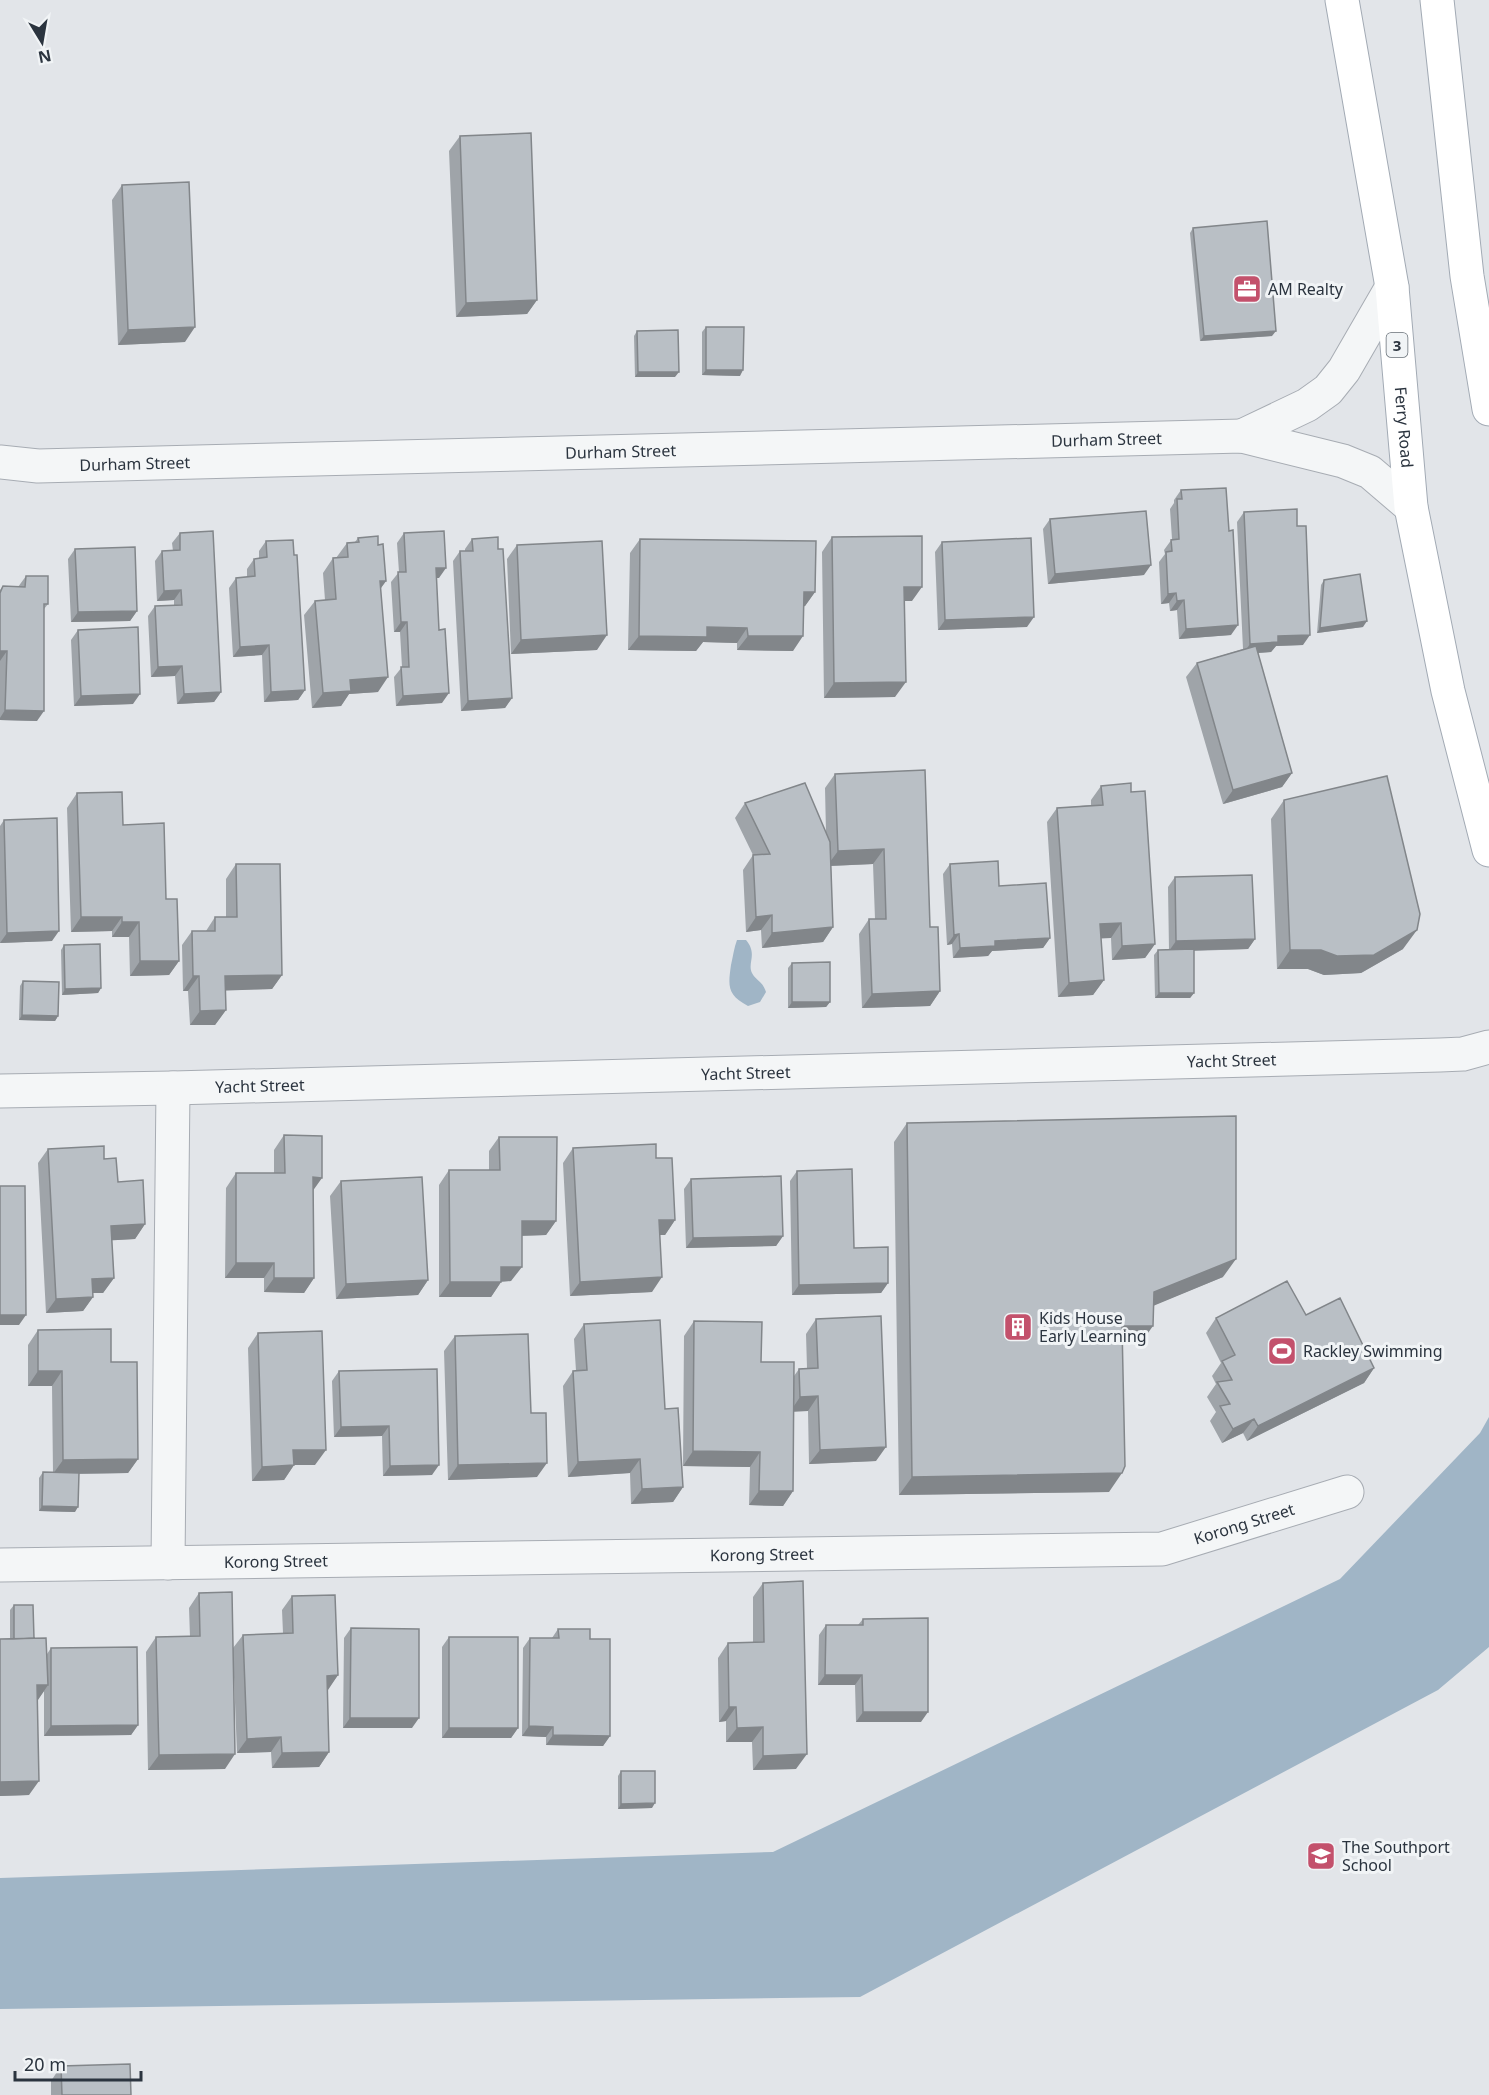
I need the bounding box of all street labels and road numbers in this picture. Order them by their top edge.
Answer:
road number: 3 [1386,333,1408,357]
street label: Ferry Road [1390,386,1419,469]
street label: Durham Street [1051,427,1162,452]
street label: Durham Street [565,439,677,464]
street label: Durham Street [79,451,191,476]
street label: Yacht Street [1187,1048,1277,1073]
street label: Yacht Street [701,1061,791,1085]
street label: Yacht Street [215,1074,305,1098]
street label: Korong Street [1191,1498,1297,1550]
street label: Korong Street [710,1543,814,1566]
street label: Korong Street [224,1549,328,1573]

